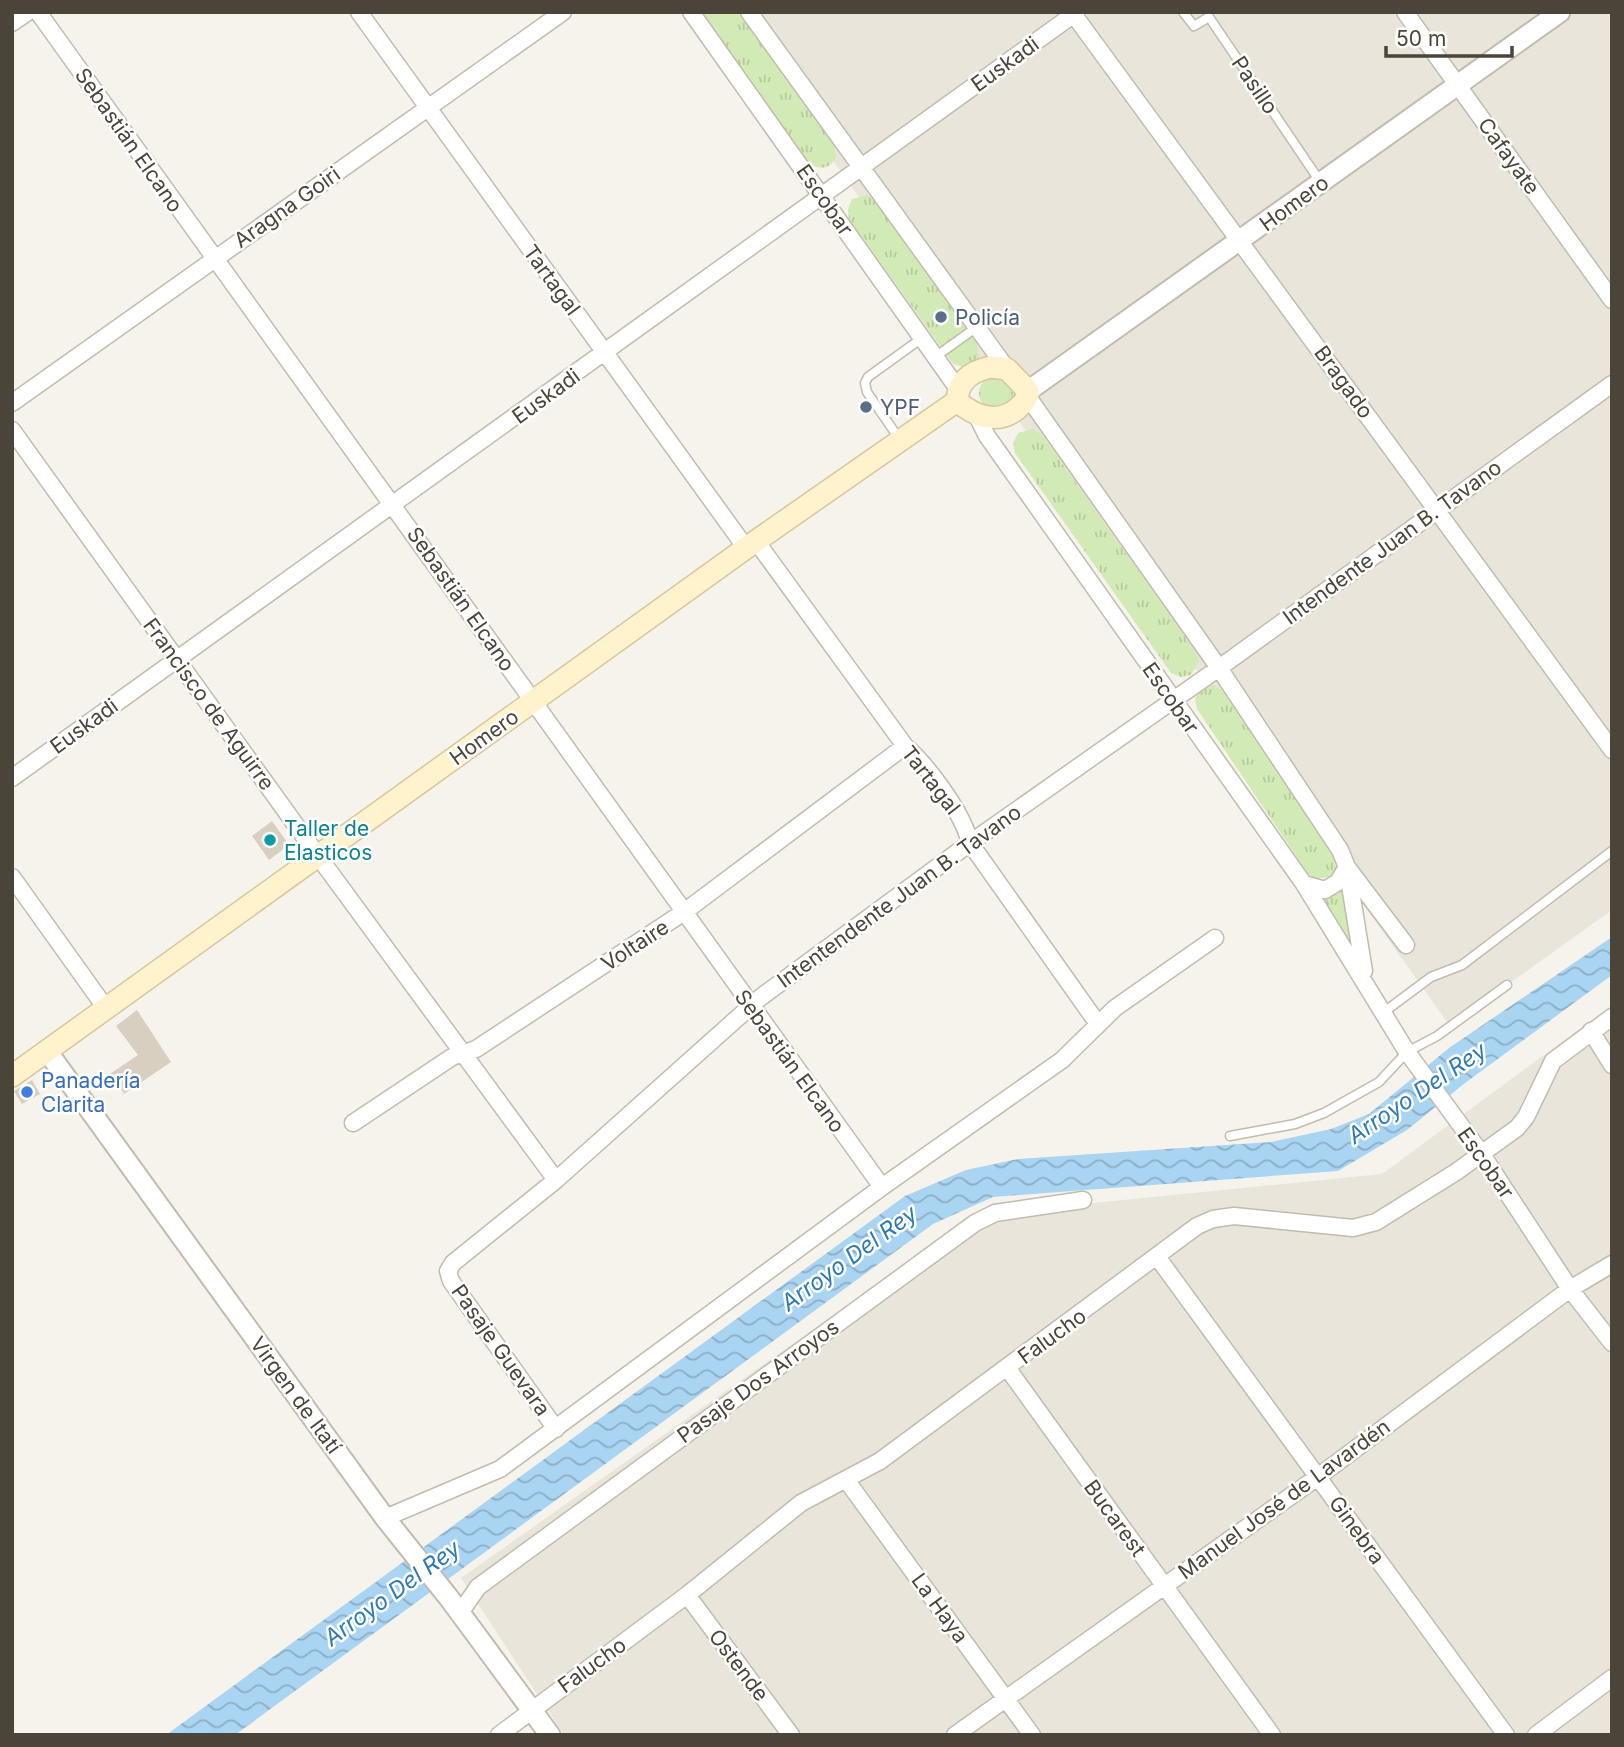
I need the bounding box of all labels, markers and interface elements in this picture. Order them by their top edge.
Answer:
scale bar [1386,14,1512,58]
text: 50 m [1396,26,1446,51]
street label: Euskadi [966,31,1044,97]
street label: Pasillo [1227,51,1283,119]
street label: Sebastián Elcano [70,63,188,217]
street label: Cafayate [1473,113,1545,199]
street label: Escobar [792,160,859,240]
street label: Aragna Goiri [229,161,345,253]
street label: Homero [1255,170,1333,236]
street label: Tartagal [518,240,586,320]
place label: Policía [955,305,1020,330]
marker: Policía [933,309,949,325]
street label: Bragado [1309,341,1379,423]
street label: Euskadi [507,363,585,429]
place label: YPF [880,395,920,420]
marker: YPF [858,399,874,415]
street label: Intendente Juan B. Tavano [1278,454,1506,630]
street label: Sebastián Elcano [402,522,520,676]
street label: Francisco de Aguirre [138,613,280,795]
street label: Escobar [1138,658,1205,738]
street label: Euskadi [45,693,123,759]
street label: Homero [445,704,523,770]
street label: Tartagal [896,741,966,819]
street label: Intentendente Juan B. Tavano [772,799,1026,993]
place label: Taller de Elasticos [284,816,372,865]
marker: Taller de Elasticos [262,832,278,848]
street label: Voltaire [597,914,673,976]
street label: Sebastián Elcano [730,985,850,1137]
water label: Arroyo Del Rey [1341,1036,1493,1150]
place label: Panadería Clarita [41,1068,141,1117]
marker: Panadería Clarita [19,1084,35,1100]
street label: Escobar [1453,1123,1520,1203]
water label: Arroyo Del Rey [775,1199,923,1317]
street label: Pasaje Guevara [446,1280,556,1420]
street label: Falucho [1013,1303,1091,1369]
street label: Pasaje Dos Arroyos [672,1314,844,1448]
street label: Virgen de Itatí [245,1332,347,1459]
street label: Manuel José de Lavardén [1173,1414,1395,1584]
street label: Bucarest [1079,1475,1151,1561]
street label: Ginebra [1324,1491,1390,1569]
water label: Arroyo Del Rey [318,1534,466,1652]
street label: La Haya [906,1568,974,1648]
street label: Ostende [704,1624,774,1706]
street label: Falucho [553,1632,631,1698]

